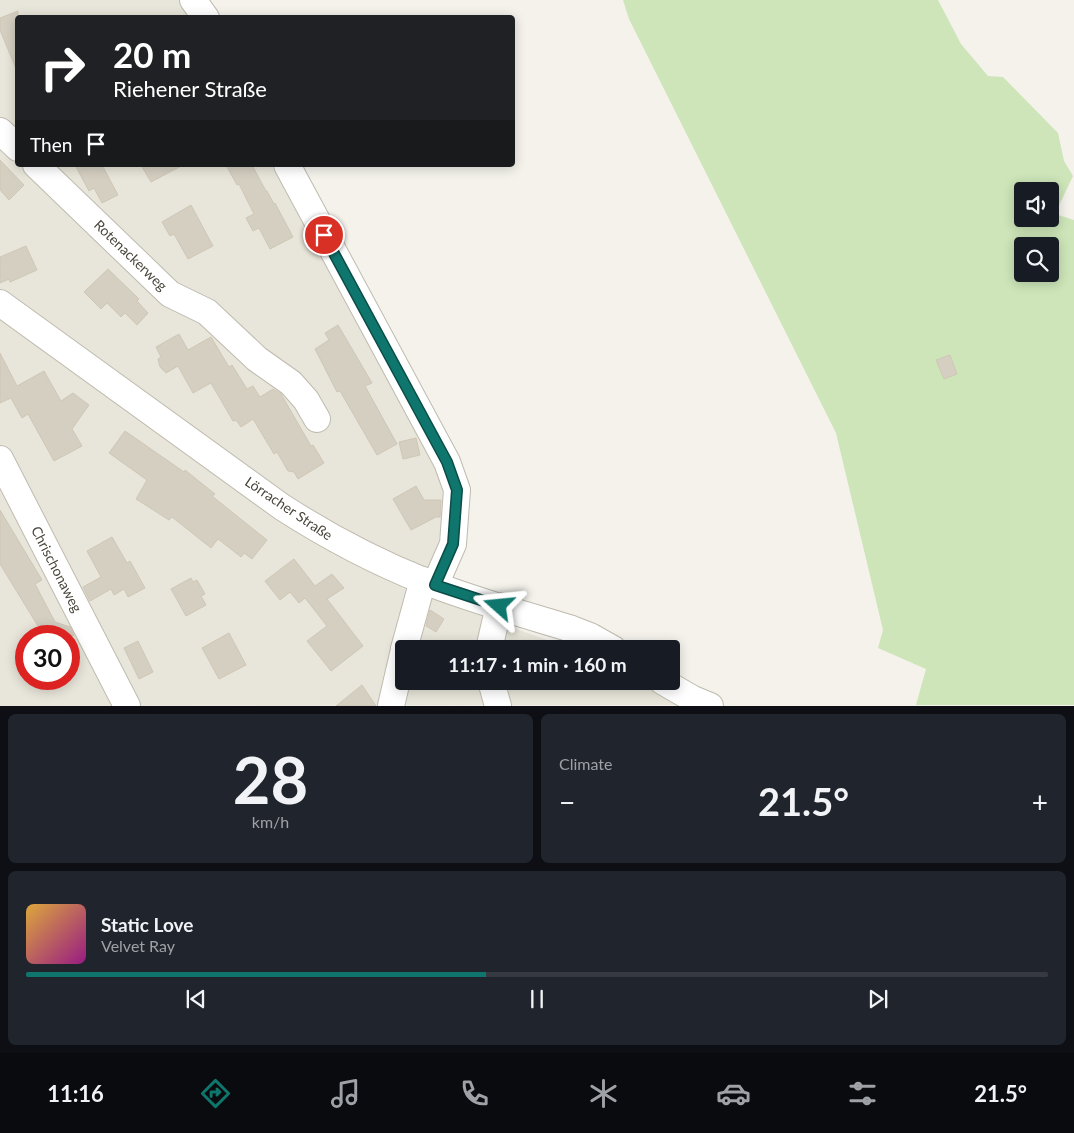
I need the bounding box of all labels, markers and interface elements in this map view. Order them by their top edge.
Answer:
text: 20 m [113,33,191,75]
icon: right [30,35,95,100]
text: Riehener Straße [113,75,267,102]
icon: arrive [82,130,110,158]
text: Then [30,133,72,156]
map controls [1014,182,1059,282]
button: sound [1014,182,1059,227]
pin [303,214,345,256]
street label: Rotenackerweg [91,216,171,294]
icon: arrive [310,221,338,249]
button: search [1014,237,1059,282]
street label: Lörracher Straße [242,473,336,543]
street label: Chrischonaweg [28,523,86,615]
position arrow [472,579,524,631]
speed limit sign: 30 [15,625,80,690]
text: 11:17 · 1 min · 160 m [448,653,627,676]
text: 28 [233,740,308,818]
text: Climate [559,754,612,773]
text: 21.5° [758,778,849,824]
text: − [559,785,575,819]
text: + [1032,785,1048,819]
text: km/h [252,812,289,831]
text: Static Love [101,913,193,936]
text: Velvet Ray [101,936,175,955]
icon: previous [182,985,210,1013]
icon: pause [523,985,551,1013]
icon: next [864,985,892,1013]
icon: directions [198,1076,233,1111]
icon: music [328,1076,363,1111]
icon: phone [457,1076,492,1111]
icon: climate [586,1076,621,1111]
icon: car [716,1076,751,1111]
icon: filters [845,1076,880,1111]
text: 11:16 [47,1080,104,1107]
text: 21.5° [974,1080,1027,1107]

